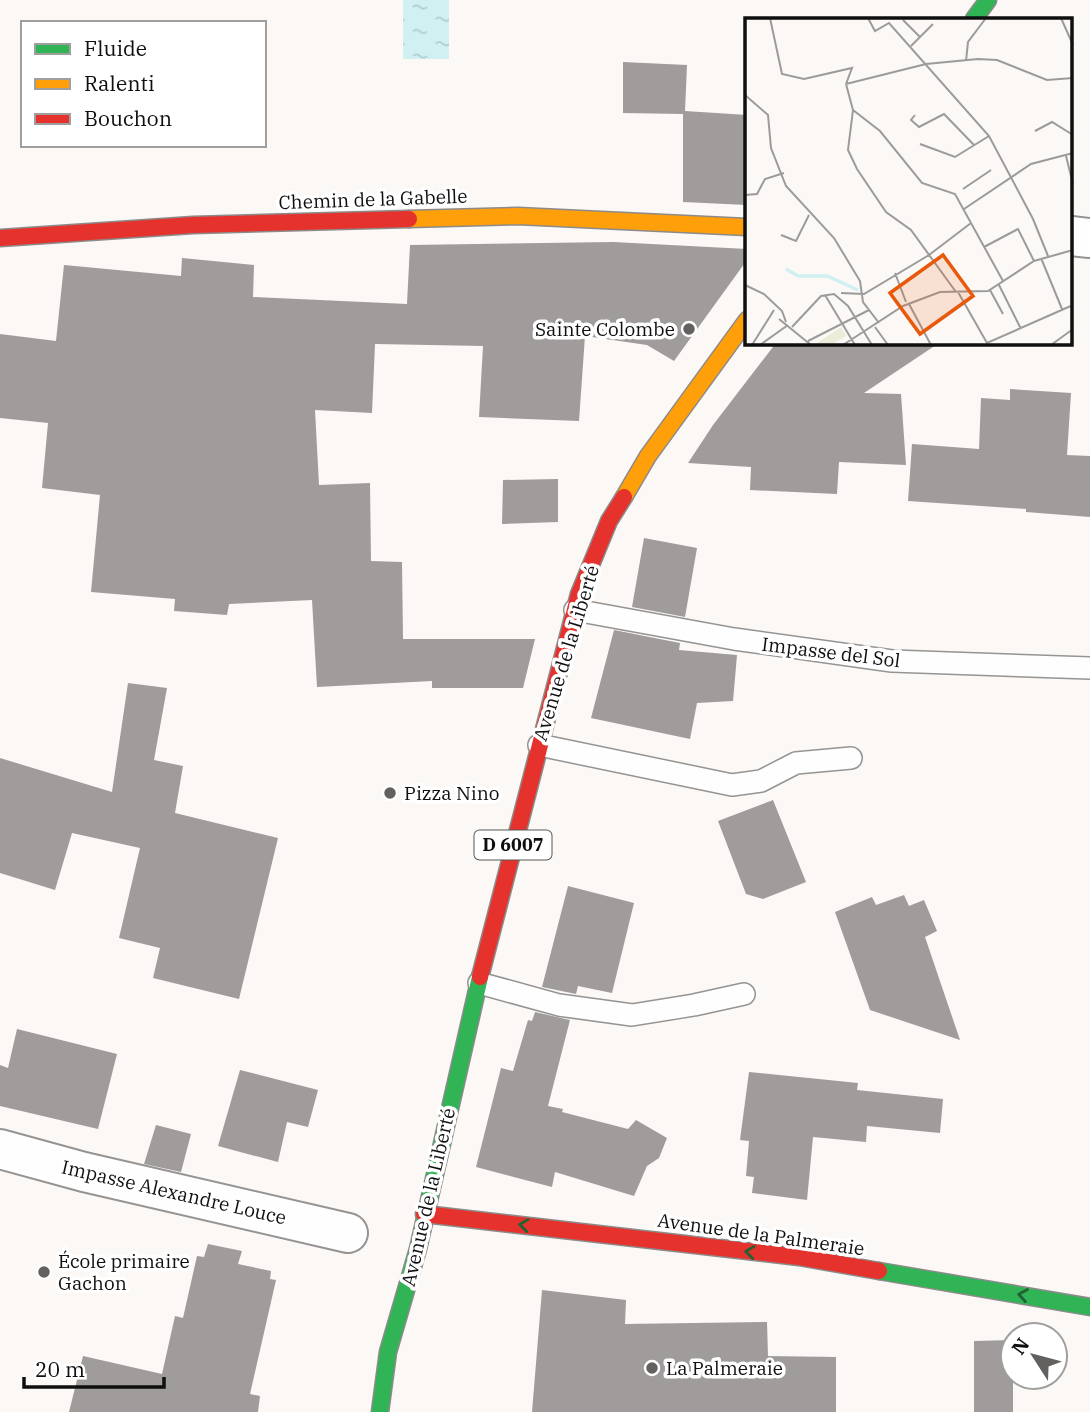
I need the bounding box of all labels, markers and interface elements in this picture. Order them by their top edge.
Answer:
inset map [745,18,1072,345]
legend [21,21,266,147]
text: Fluide [84,34,147,62]
text: Ralenti [84,69,155,97]
text: Bouchon [84,104,172,132]
street label: Chemin de la Gabelle [278,184,468,214]
place label: Sainte Colombe [535,317,675,341]
marker: Sainte Colombe [681,321,697,337]
street label: Avenue de la Liberté [528,562,604,744]
street label: Impasse del Sol [760,632,902,672]
place label: Pizza Nino [404,781,500,805]
marker: Pizza Nino [382,785,398,801]
road number: D 6007 [475,830,552,860]
street label: Avenue de la Liberté [396,1105,460,1289]
street label: Impasse Alexandre Louce [59,1154,289,1230]
street label: Avenue de la Palmeraie [656,1208,866,1260]
one-way arrow [518,1218,530,1233]
one-way arrow [744,1244,756,1259]
place label: École primaire Gachon [58,1249,190,1295]
marker: École primaire Gachon [36,1264,52,1280]
one-way arrow [1017,1288,1029,1303]
north arrow [999,1321,1069,1391]
text: N [1006,1333,1034,1359]
scale bar [24,1346,164,1390]
text: 20 m [35,1355,85,1383]
place label: La Palmeraie [666,1356,783,1380]
marker: La Palmeraie [644,1360,660,1376]

